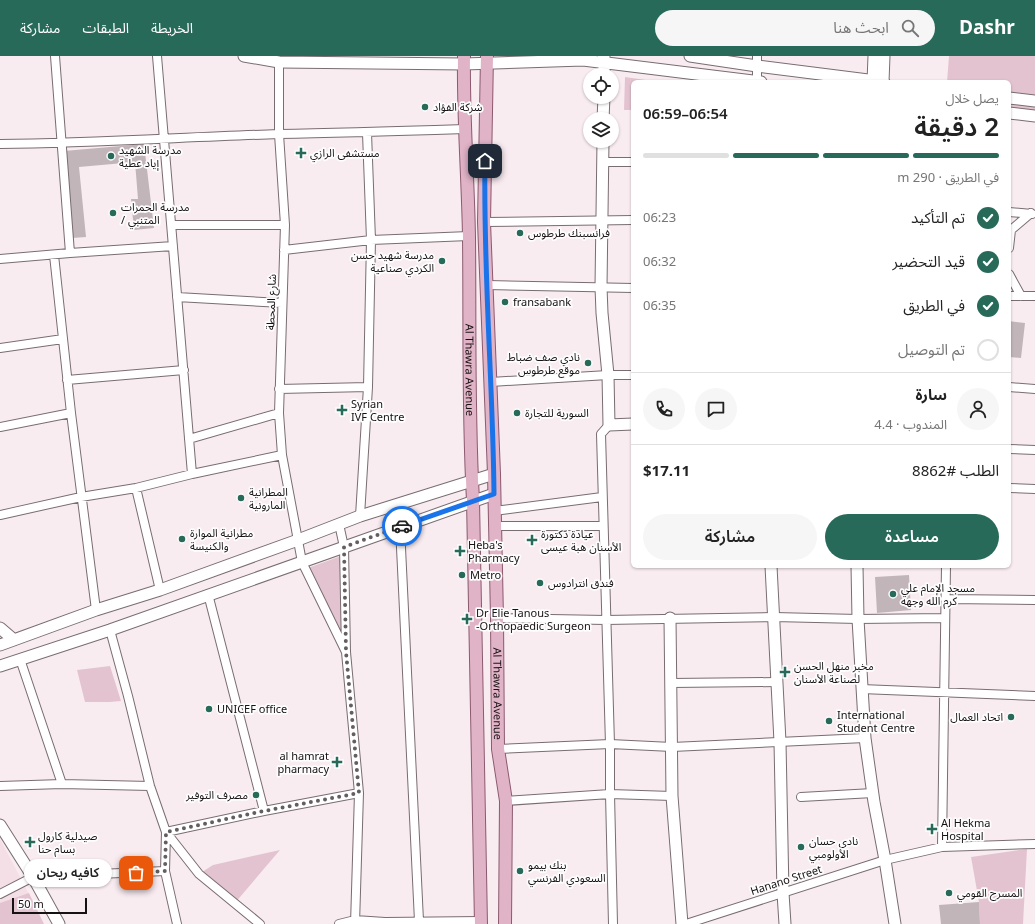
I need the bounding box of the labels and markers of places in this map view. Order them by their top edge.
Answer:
place label: شركة الفؤاد [433,96,483,119]
marker: شركة الفؤاد [420,102,430,112]
place label: مدرسة الشهيد إياد عطية [119,139,182,175]
place label: مستشفى الرازي [310,142,380,165]
pin [468,144,502,178]
marker: مستشفى الرازي [295,147,307,159]
marker: مدرسة الشهيد إياد عطية [106,151,116,161]
place label: مدرسة الحمرات / المتنبي [121,196,190,232]
marker: مدرسة الحمرات / المتنبي [108,208,118,218]
place label: فرانسبنك طرطوس [528,222,610,245]
marker: فرانسبنك طرطوس [515,228,525,238]
place label: مدرسة شهيد حسن الكردي صناعية [351,244,434,280]
marker: مدرسة شهيد حسن الكردي صناعية [437,256,447,266]
place label: fransabank [513,291,571,314]
marker: fransabank [500,297,510,307]
place label: نادي صف ضباط موقع طرطوس [507,346,580,382]
marker: نادي صف ضباط موقع طرطوس [583,358,593,368]
place label: Syrian IVF Centre [351,393,404,429]
place label: السورية للتجارة [525,402,589,425]
marker: Syrian IVF Centre [336,404,348,416]
marker: السورية للتجارة [512,408,522,418]
place label: المطرانية المارونية [249,481,288,517]
marker: المطرانية المارونية [236,493,246,503]
place label: مطرانية الموارة والكنيسة [190,522,253,558]
place label: عيادة دّكتورة الأسنان هبة عيسى [541,523,621,559]
marker: مطرانية الموارة والكنيسة [177,534,187,544]
place label: Heba's Pharmacy [468,534,520,570]
marker: عيادة دّكتورة الأسنان هبة عيسى [526,534,538,546]
marker: Heba's Pharmacy [455,546,465,556]
place label: Metro [470,564,501,587]
marker: Metro [457,570,467,580]
place label: فندق انترادوس [548,572,614,595]
place label: مسجد الإمام علي كرم الله وجهه [901,577,975,613]
marker: فندق انترادوس [535,578,545,588]
marker: مسجد الإمام علي كرم الله وجهه [888,589,898,599]
place label: Dr Elie Tanous -Orthopaedic Surgeon [476,602,591,638]
marker: Dr Elie Tanous -Orthopaedic Surgeon [461,613,473,625]
place label: مخبر منهل الحسن لصناعة الأسنان [794,655,874,691]
marker: مخبر منهل الحسن لصناعة الأسنان [779,666,791,678]
place label: UNICEF office [217,698,287,721]
marker: UNICEF office [204,704,214,714]
place label: International Student Centre [837,704,915,740]
place label: اتحاد العمال [950,706,1003,729]
marker: اتحاد العمال [1006,712,1016,722]
marker: International Student Centre [824,716,834,726]
place label: al hamrat pharmacy [277,745,329,781]
marker: al hamrat pharmacy [332,757,342,767]
place label: مصرف التوفير [185,784,248,807]
marker: مصرف التوفير [251,790,261,800]
place label: Al Hekma Hospital [941,812,990,848]
marker: Al Hekma Hospital [926,823,938,835]
place label: صيدلية كارول بسام حنا [38,825,97,861]
place label: نادي حسان الأولومبي [809,830,858,866]
marker: صيدلية كارول بسام حنا [25,837,35,847]
marker: نادي حسان الأولومبي [796,842,806,852]
place label: بنك بيمو السعودي الفرنسي [528,854,606,890]
pin [119,856,153,890]
callout: كافيه ريحان [24,859,112,887]
marker: بنك بيمو السعودي الفرنسي [515,866,525,876]
place label: المسرح القومي [957,882,1022,905]
marker: المسرح القومي [944,888,954,898]

